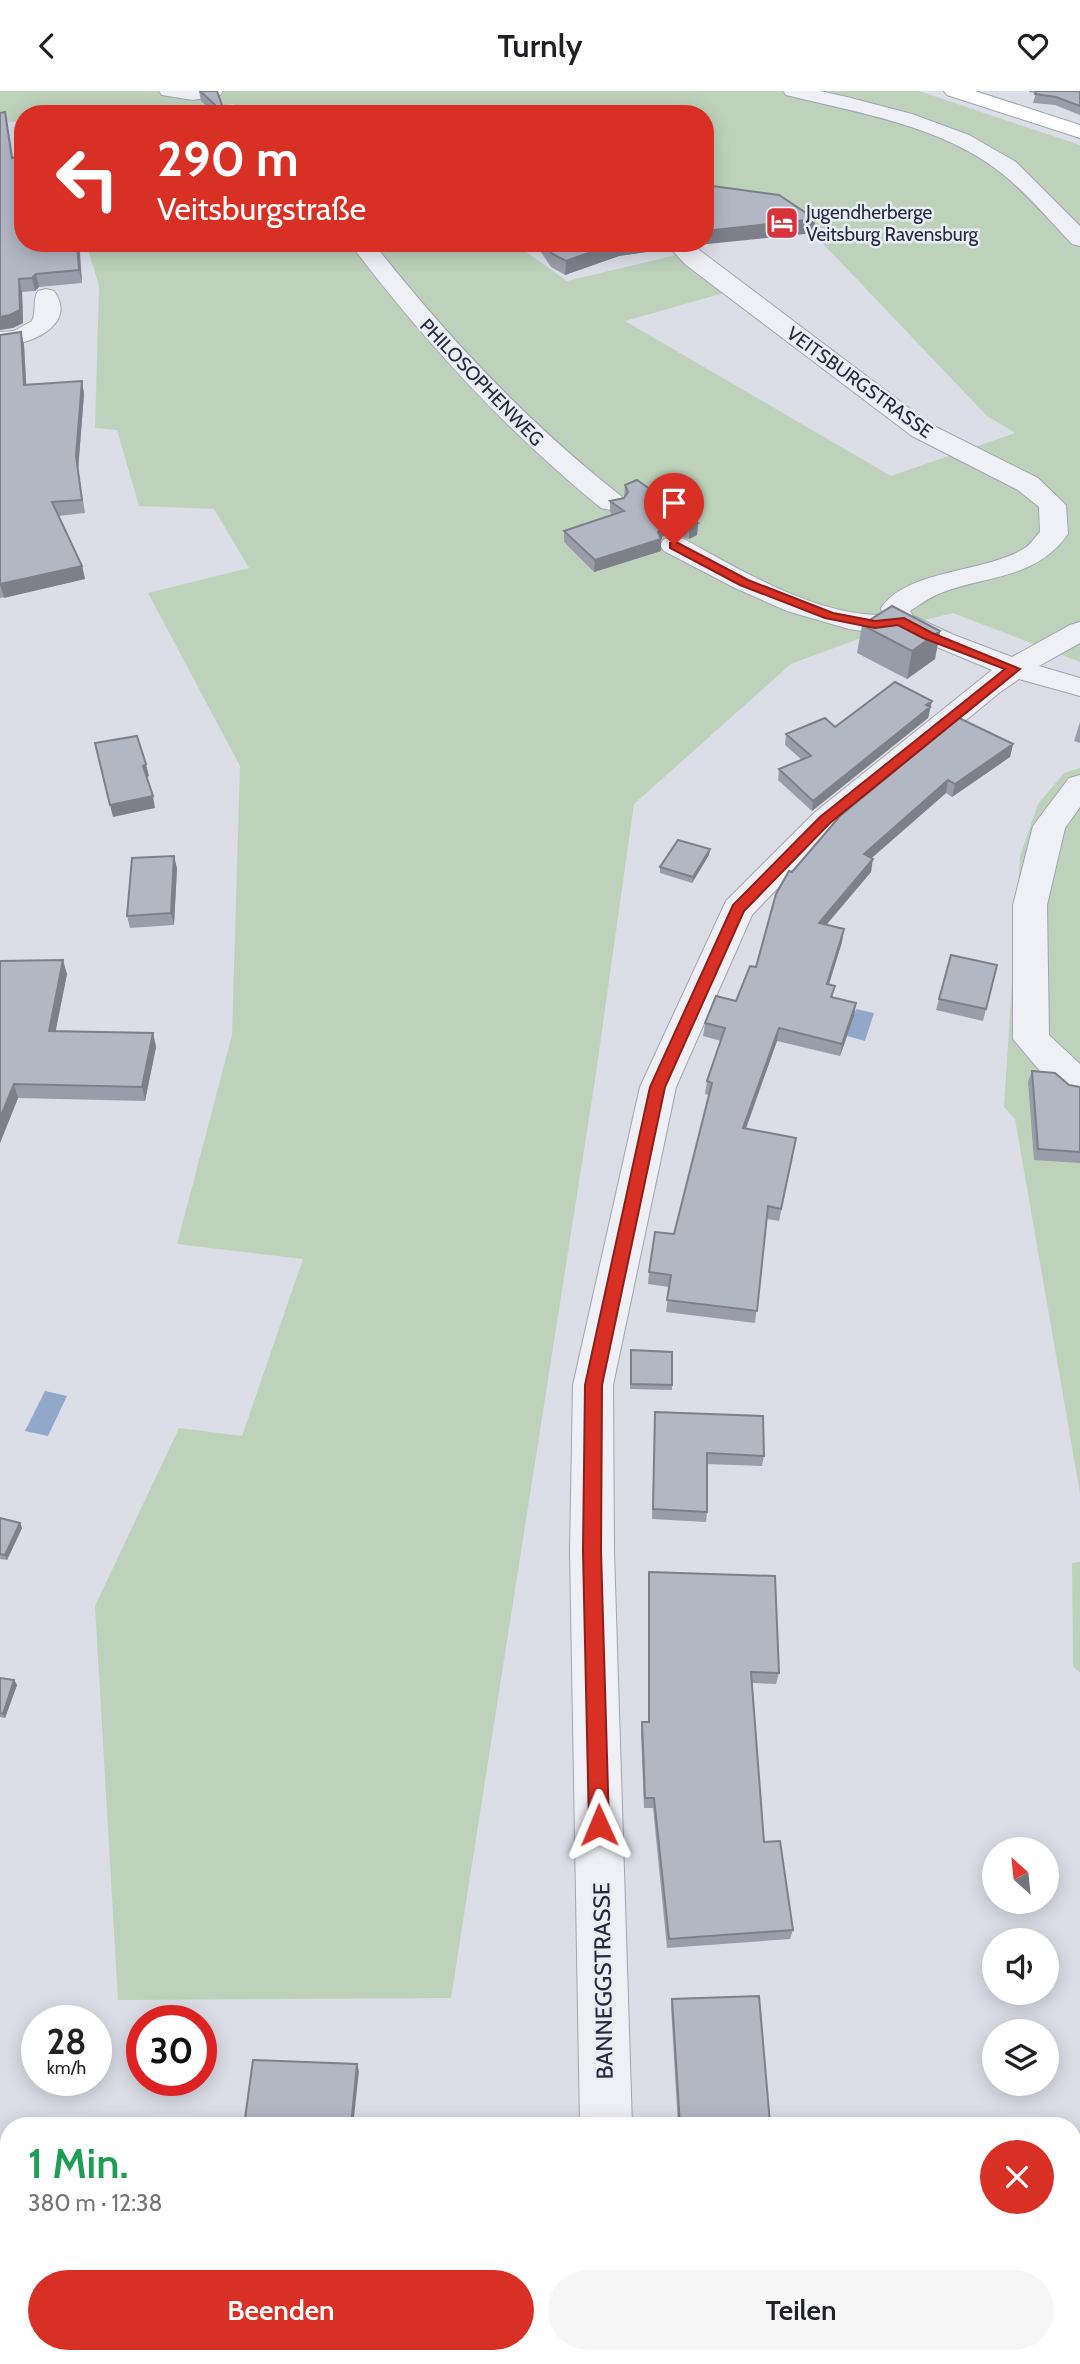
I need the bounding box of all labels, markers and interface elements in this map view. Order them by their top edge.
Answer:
text: Turnly [497,26,583,65]
icon: back [28,27,66,65]
icon: heart [1014,27,1052,65]
text: 290 m [157,129,299,188]
icon: left [42,133,133,224]
text: Veitsburgstraße [157,189,366,228]
place label: Jugendherberge Veitsburg Ravensburg [805,201,979,246]
hotel icon: Jugendherberge Veitsburg Ravensburg [763,204,801,242]
street label: PHILOSOPHENWEG [415,314,548,451]
street label: VEITSBURGSTRASSE [782,322,937,443]
pin [644,473,704,545]
icon: arrive [655,484,693,522]
position arrow [562,1788,636,1862]
north arrow [982,1837,1059,1915]
map controls [982,1837,1059,2096]
street label: BANNEGGSTRASSE [587,1882,619,2080]
button: sound [982,1928,1059,2005]
speed limit sign: 30 [126,2005,217,2096]
button: layers [982,2019,1059,2096]
text: 28 [47,2020,86,2063]
text: km/h [47,2057,86,2079]
text: 1 Min. [28,2137,129,2189]
button: close [980,2140,1054,2214]
text: 380 m · 12:38 [28,2189,162,2217]
button: Beenden [28,2270,534,2350]
button: Teilen [548,2270,1054,2350]

